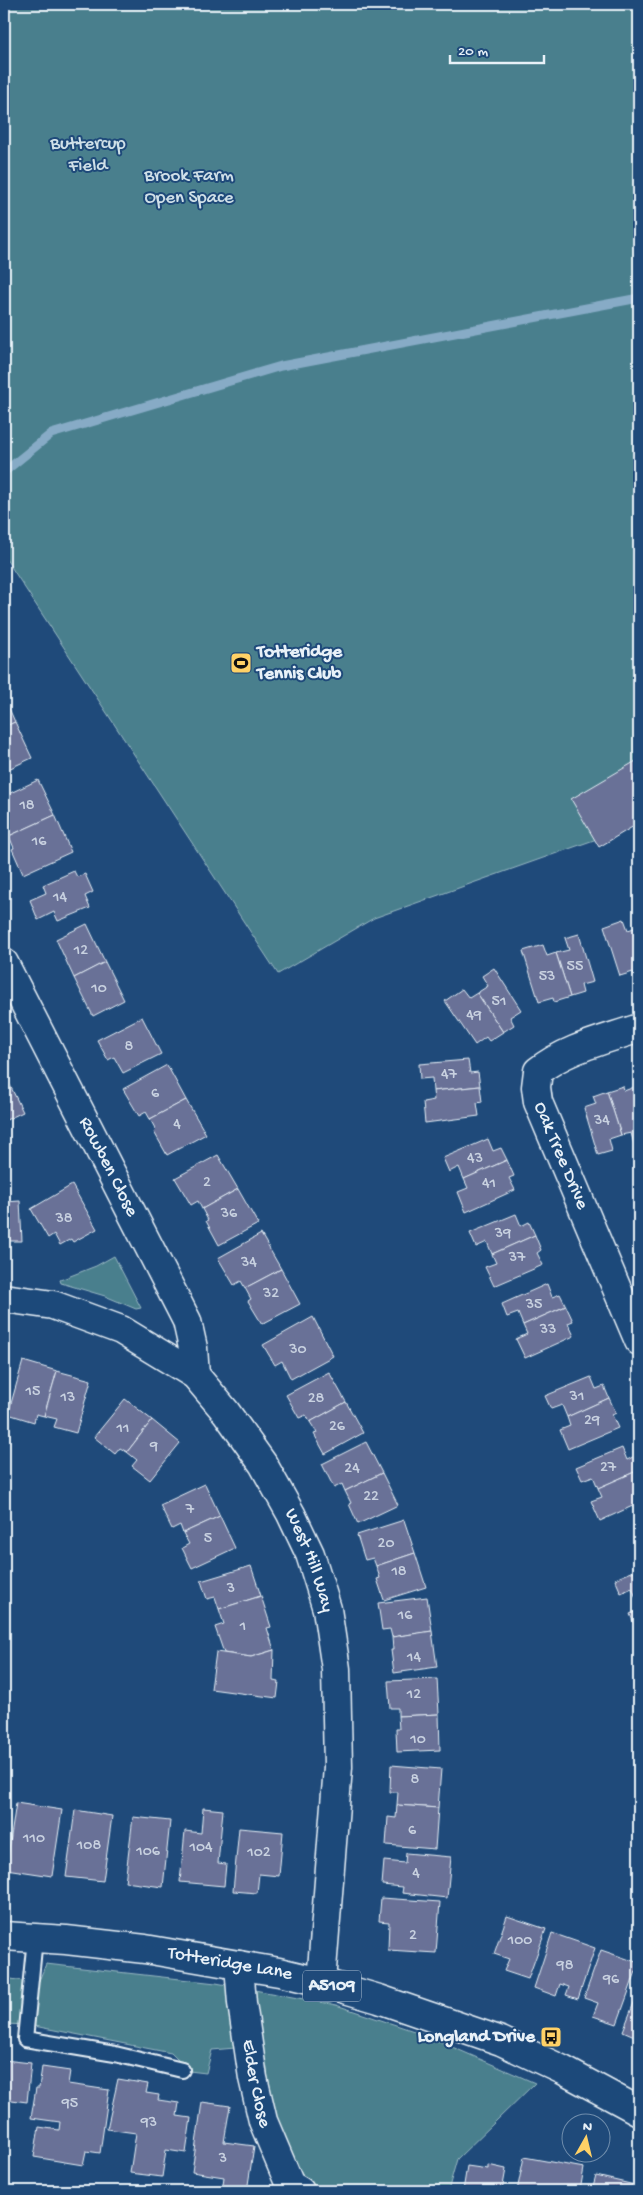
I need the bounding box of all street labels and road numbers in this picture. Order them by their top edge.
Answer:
street label: Oak Tree Drive [528,1099,594,1213]
street label: Rowben Close [73,1113,143,1221]
street label: West Hill Way [279,1505,339,1616]
street label: Totteridge Lane [165,1941,295,1986]
road number: A5109 [303,1970,361,2002]
street label: Elder Close [236,2038,276,2132]

